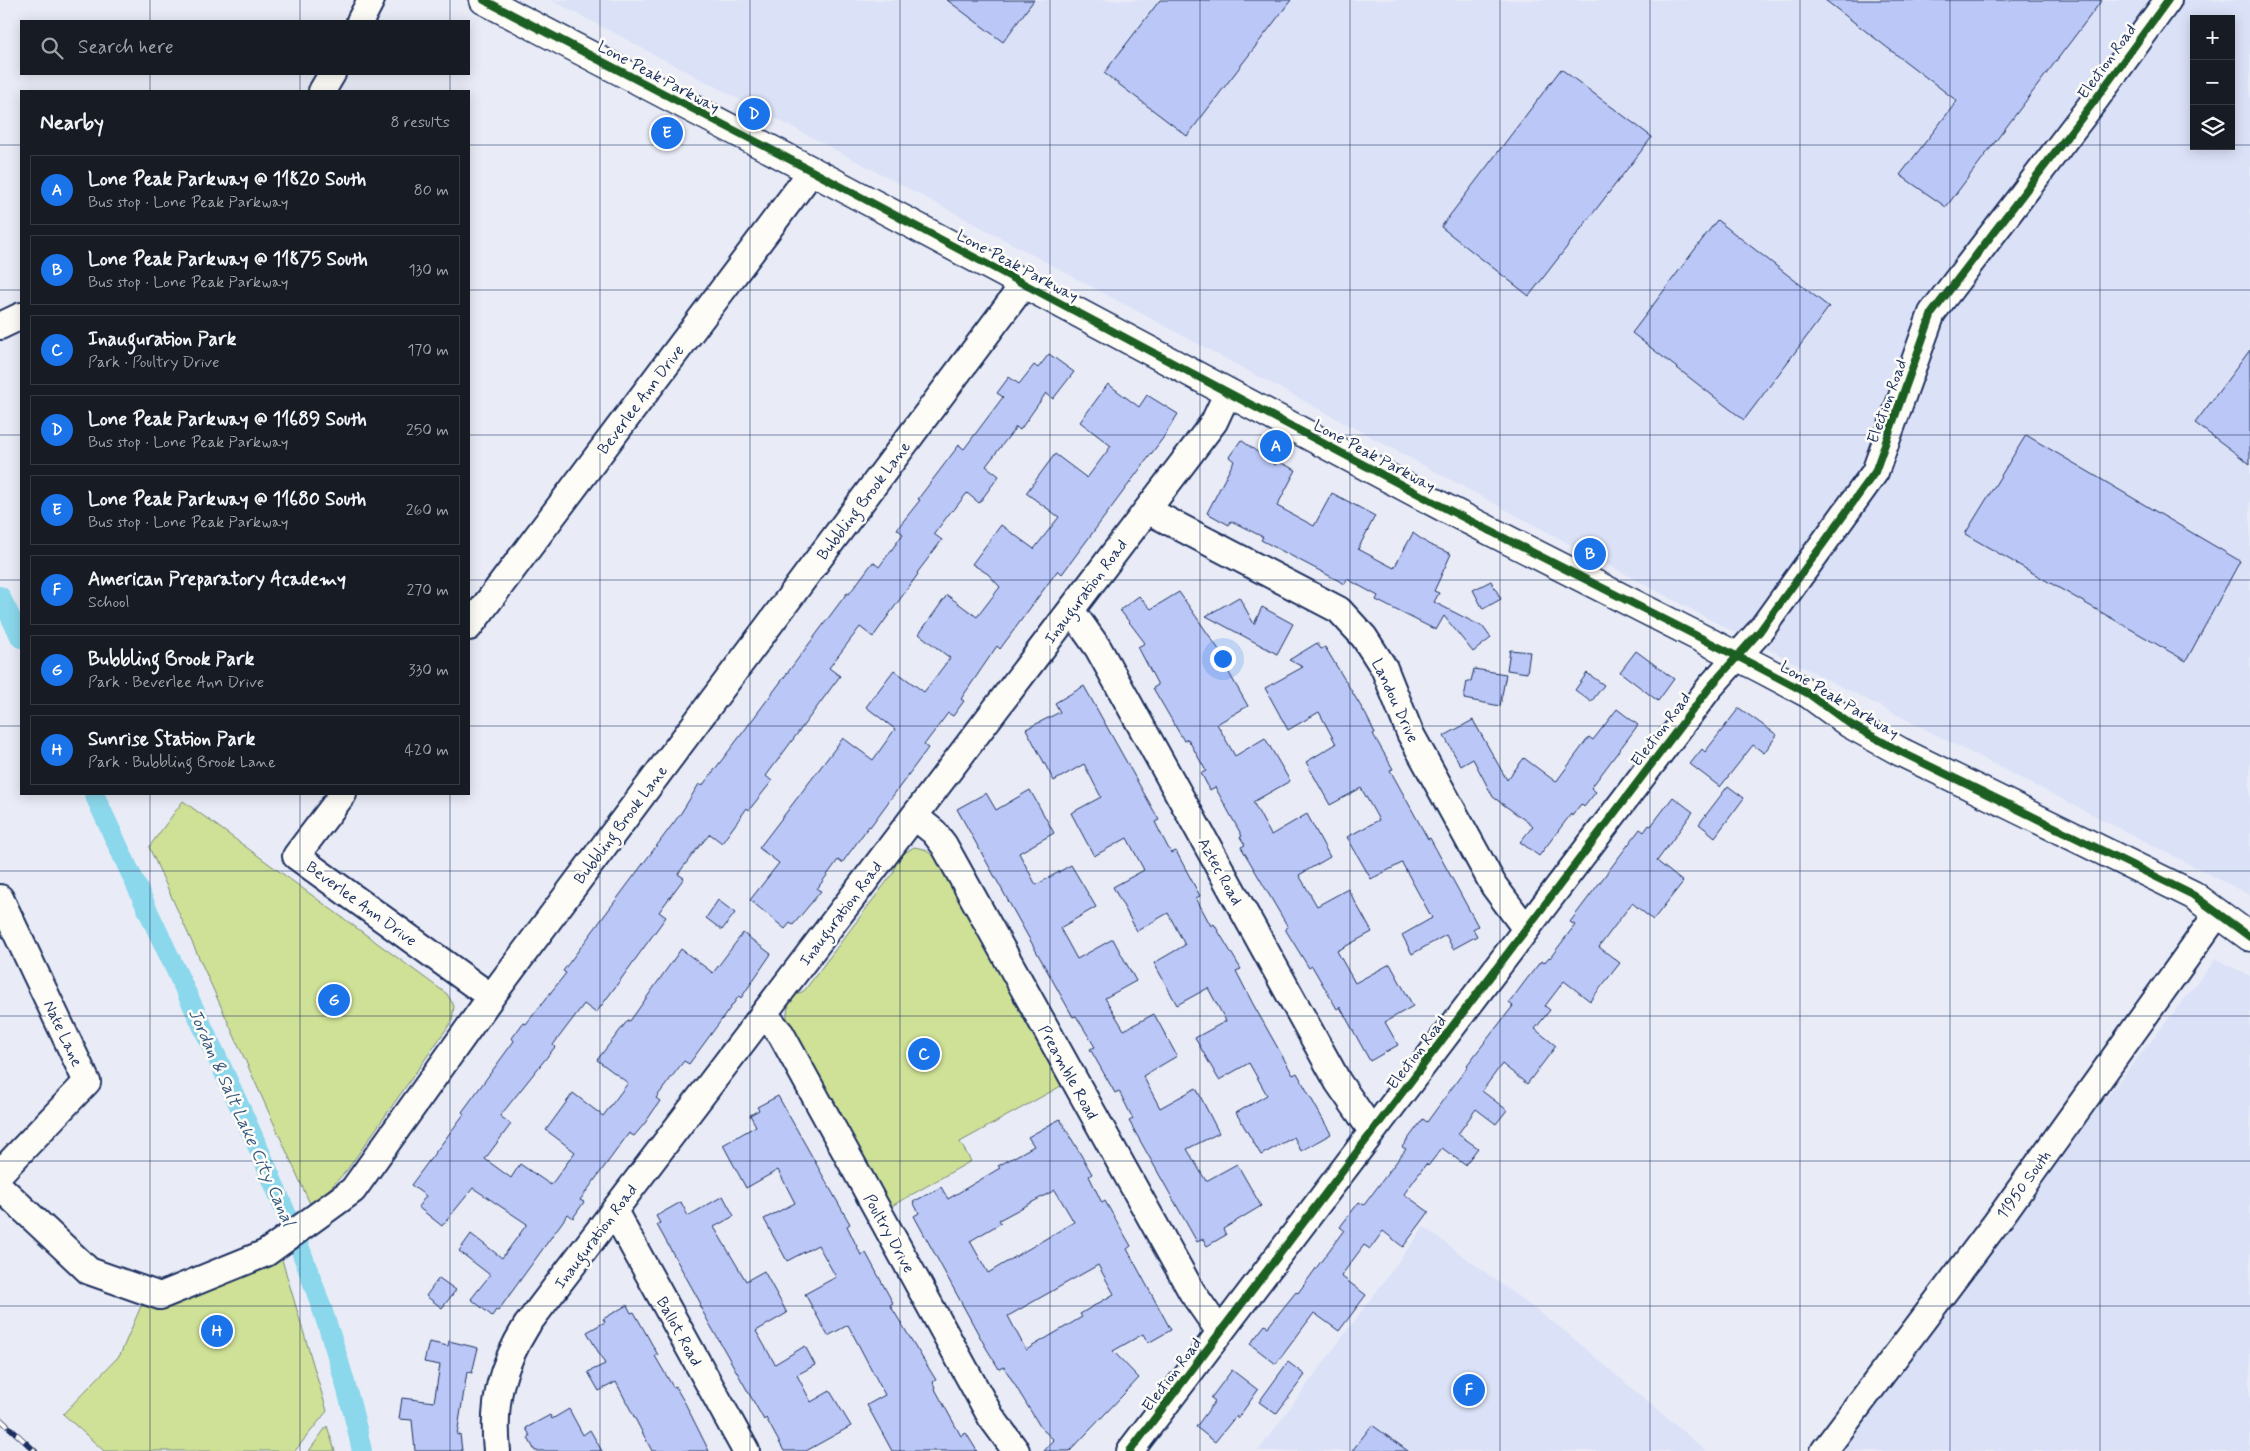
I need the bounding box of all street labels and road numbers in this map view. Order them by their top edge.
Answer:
street label: Election Road [2073,20,2141,103]
street label: Lone Peak Parkway [594,36,723,118]
street label: Lone Peak Parkway [953,225,1082,307]
street label: Beverlee Ann Drive [593,341,689,459]
street label: Election Road [1863,357,1912,446]
street label: Lone Peak Parkway [1310,415,1439,497]
street label: Bubbling Brook Lane [813,437,917,565]
street label: Inauguration Road [1040,535,1133,649]
street label: Landou Drive [1366,655,1423,746]
street label: Lone Peak Parkway [1776,656,1903,744]
street label: Election Road [1626,689,1696,771]
street label: Bubbling Brook Lane [570,761,674,889]
street label: Aztec Road [1193,834,1247,909]
street label: Beverlee Ann Drive [302,857,421,952]
street label: Inauguration Road [795,857,888,971]
street label: Nate Lane [38,997,87,1070]
street label: Election Road [1382,1012,1452,1094]
street label: Preamble Road [1033,1022,1102,1124]
street label: 11950 South [1992,1146,2056,1224]
street label: Inauguration Road [550,1180,643,1294]
street label: Poultry Drive [858,1190,919,1277]
street label: Ballot Road [651,1293,706,1370]
street label: Election Road [1137,1334,1207,1416]

